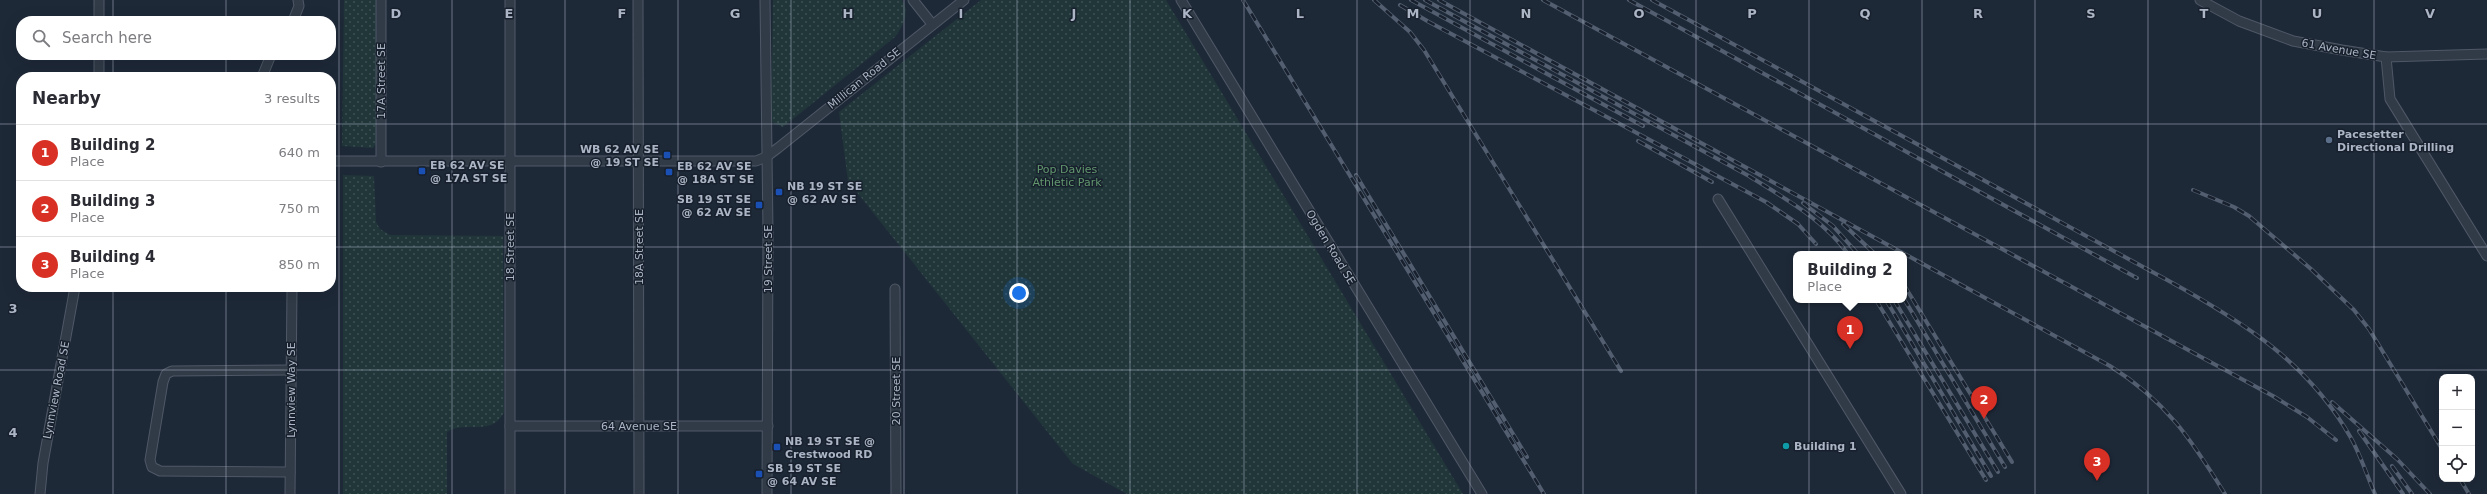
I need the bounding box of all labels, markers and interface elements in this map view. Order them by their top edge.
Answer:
text: D [391,6,402,21]
text: E [505,6,513,21]
text: F [618,6,626,21]
text: G [730,6,740,21]
text: H [843,6,853,21]
text: I [959,6,963,21]
text: J [1071,6,1076,21]
text: K [1182,6,1193,21]
text: L [1296,6,1304,21]
text: M [1407,6,1419,21]
text: N [1521,6,1531,21]
text: O [1633,6,1645,21]
text: P [1747,6,1757,21]
text: Q [1859,6,1871,21]
text: R [1973,6,1983,21]
text: S [2086,6,2096,21]
text: T [2200,6,2209,21]
text: U [2312,6,2322,21]
text: V [2425,6,2435,21]
search box [16,16,336,60]
icon: search [30,27,52,49]
text: Search here [62,29,152,47]
street label: 61 Avenue SE [2300,37,2377,62]
street label: 17A Street SE [375,43,388,119]
street label: Millican Road SE [825,45,903,112]
text: Nearby [32,88,101,108]
text: 3 results [264,91,320,106]
place label: Pacesetter Directional Drilling [2337,128,2454,154]
marker: Pacesetter Directional Drilling [2324,135,2334,145]
text: Building 2 [70,136,155,154]
place label: WB 62 AV SE @ 19 ST SE [580,143,659,169]
text: 1 [40,145,50,160]
text: 640 m [278,145,320,160]
marker: WB 62 AV SE @ 19 ST SE [662,150,672,160]
text: Place [70,154,105,169]
place label: EB 62 AV SE @ 17A ST SE [430,159,507,185]
place label: EB 62 AV SE @ 18A ST SE [677,160,754,186]
park label: Pop Davies Athletic Park [1032,163,1102,189]
marker: EB 62 AV SE @ 17A ST SE [417,166,427,176]
marker: EB 62 AV SE @ 18A ST SE [664,167,674,177]
place label: NB 19 ST SE @ 62 AV SE [787,180,862,206]
marker: NB 19 ST SE @ 62 AV SE [774,187,784,197]
text: Building 3 [70,192,155,210]
place label: SB 19 ST SE @ 62 AV SE [677,193,751,219]
marker: SB 19 ST SE @ 62 AV SE [754,200,764,210]
text: 2 [40,201,50,216]
text: 750 m [278,201,320,216]
street label: Ogden Road SE [1303,208,1358,287]
street label: 18A Street SE [633,209,646,285]
text: Place [70,210,105,225]
street label: 18 Street SE [504,213,517,281]
street label: 19 Street SE [762,225,775,293]
text: Building 4 [70,248,155,266]
popup [1793,251,1907,303]
text: 3 [40,257,50,272]
text: 850 m [278,257,320,272]
text: Building 2 [1807,261,1893,279]
text: Place [70,266,105,281]
text: Place [1807,279,1842,294]
your location [1009,283,1029,303]
text: 3 [8,301,18,316]
pin: 1 [1837,316,1863,349]
street label: Lynnview Road SE [41,340,72,440]
street label: Lynnview Way SE [285,342,298,438]
street label: 20 Street SE [890,357,903,425]
map controls [2439,374,2475,482]
button: + [2439,374,2475,410]
pin: 2 [1971,386,1997,419]
button: − [2439,410,2475,446]
street label: 64 Avenue SE [601,420,677,433]
text: 4 [8,425,18,440]
place label: NB 19 ST SE @ Crestwood RD [785,435,875,461]
place label: Building 1 [1794,440,1857,453]
marker: Building 1 [1781,441,1791,451]
marker: NB 19 ST SE @ Crestwood RD [772,442,782,452]
button: locate [2439,446,2475,482]
pin: 3 [2084,448,2110,481]
place label: SB 19 ST SE @ 64 AV SE [767,462,841,488]
marker: SB 19 ST SE @ 64 AV SE [754,469,764,479]

